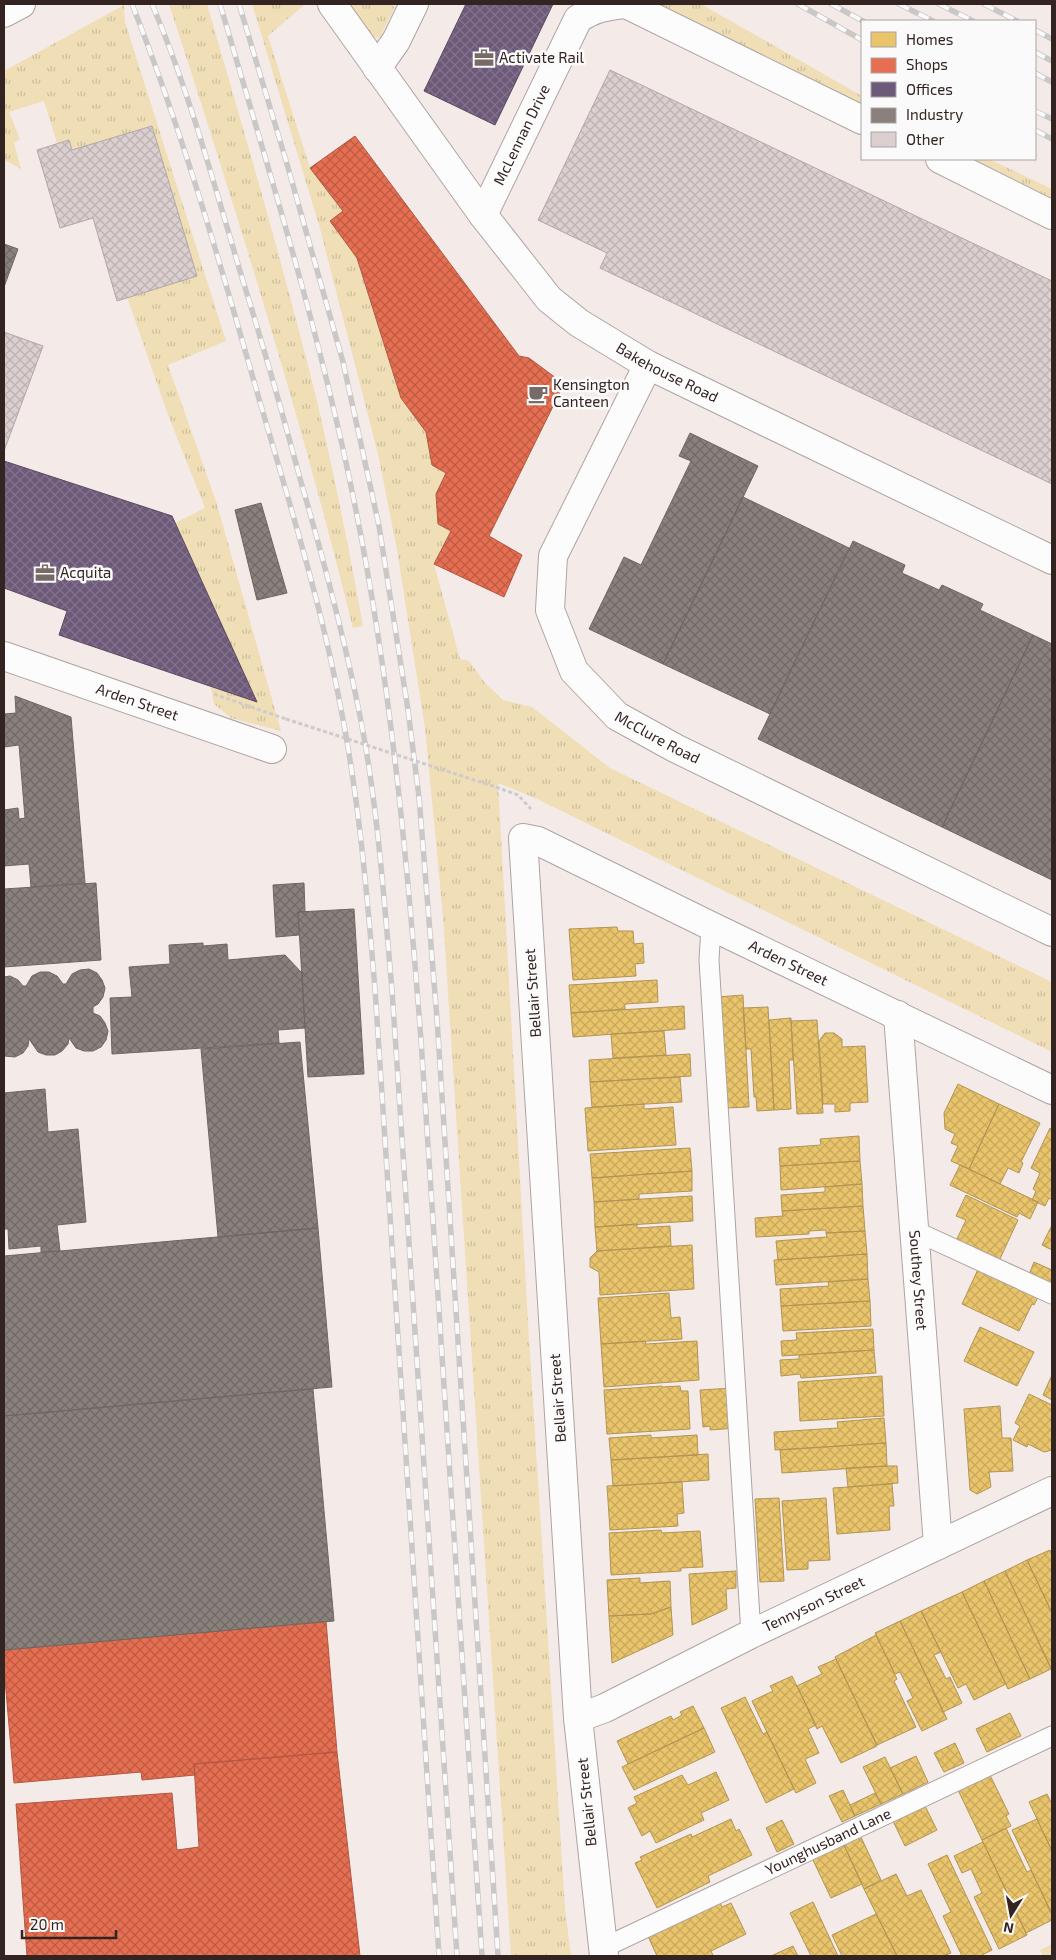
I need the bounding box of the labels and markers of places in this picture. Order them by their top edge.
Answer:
office icon: Activate Rail [473,47,495,69]
place label: Activate Rail [499,48,585,66]
place label: Kensington Canteen [553,375,630,410]
cafe icon: Kensington Canteen [527,383,549,405]
office icon: Acquita [34,562,56,584]
place label: Acquita [60,563,111,581]

